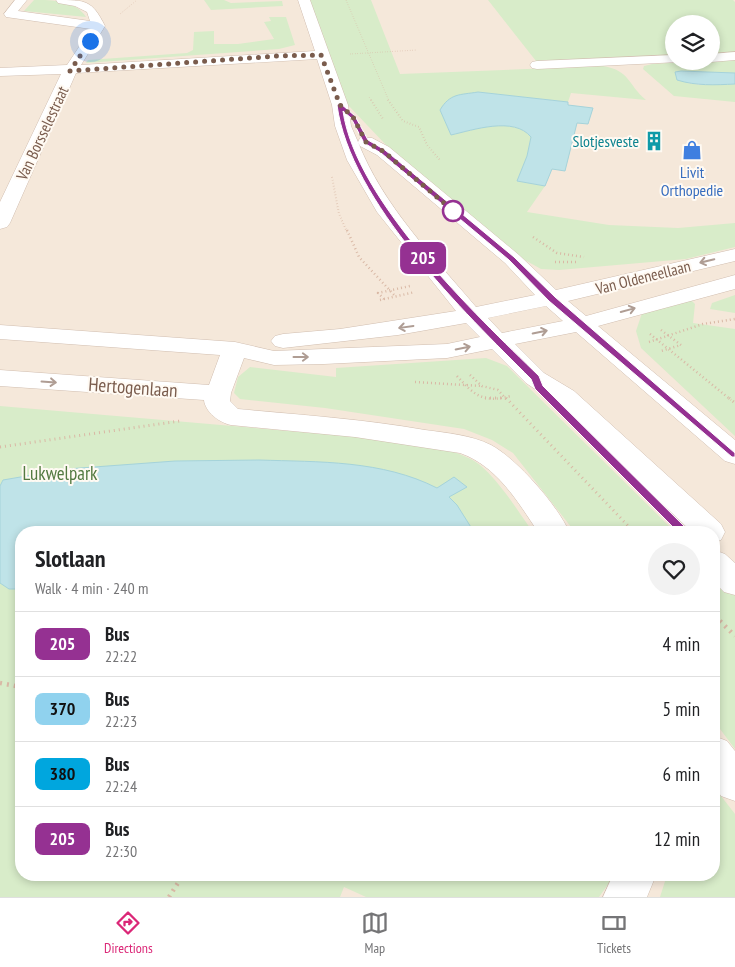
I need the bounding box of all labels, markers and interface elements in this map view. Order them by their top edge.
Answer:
map controls [665,15,720,70]
button: layers [665,15,720,70]
your location [78,29,103,54]
street label: Van Borsselestraat [11,82,73,184]
building icon: Slotjesveste [643,130,665,152]
place label: Slotjesveste [573,131,639,151]
shop icon: Livit Orthopedie [681,139,703,161]
place label: Livit Orthopedie [661,162,723,200]
unlabelled marker [442,200,464,222]
line badge: 205 [394,242,452,274]
text: 205 [410,246,436,269]
street label: Van Oldeneellaan [593,256,692,299]
one-way arrow [700,257,716,266]
one-way arrow [620,305,636,315]
one-way arrow [399,322,415,332]
one-way arrow [531,327,547,336]
one-way arrow [454,342,470,352]
one-way arrow [293,353,309,362]
street label: Hertogenlaan [88,372,178,402]
one-way arrow [40,377,56,386]
park label: Lukwelpark [23,461,98,485]
text: Slotlaan [35,543,105,574]
button: heart [648,543,700,595]
text: Walk · 4 min · 240 m [35,578,148,598]
text: Bus [105,622,129,646]
text: 205 [50,632,75,655]
text: 4 min [663,632,700,656]
text: 22:22 [105,646,137,666]
text: Bus [105,687,129,711]
text: 370 [50,697,75,720]
text: 5 min [663,697,700,721]
text: 22:23 [105,711,137,731]
text: Bus [105,752,129,776]
text: 380 [50,762,75,785]
text: 6 min [663,762,700,786]
text: 22:24 [105,776,137,796]
text: Bus [105,817,129,841]
text: 205 [50,827,75,850]
text: 12 min [654,827,700,851]
text: 22:30 [105,841,137,861]
tab: Directions [104,909,153,957]
tab: Map [361,909,389,957]
tab: Tickets [597,909,631,957]

